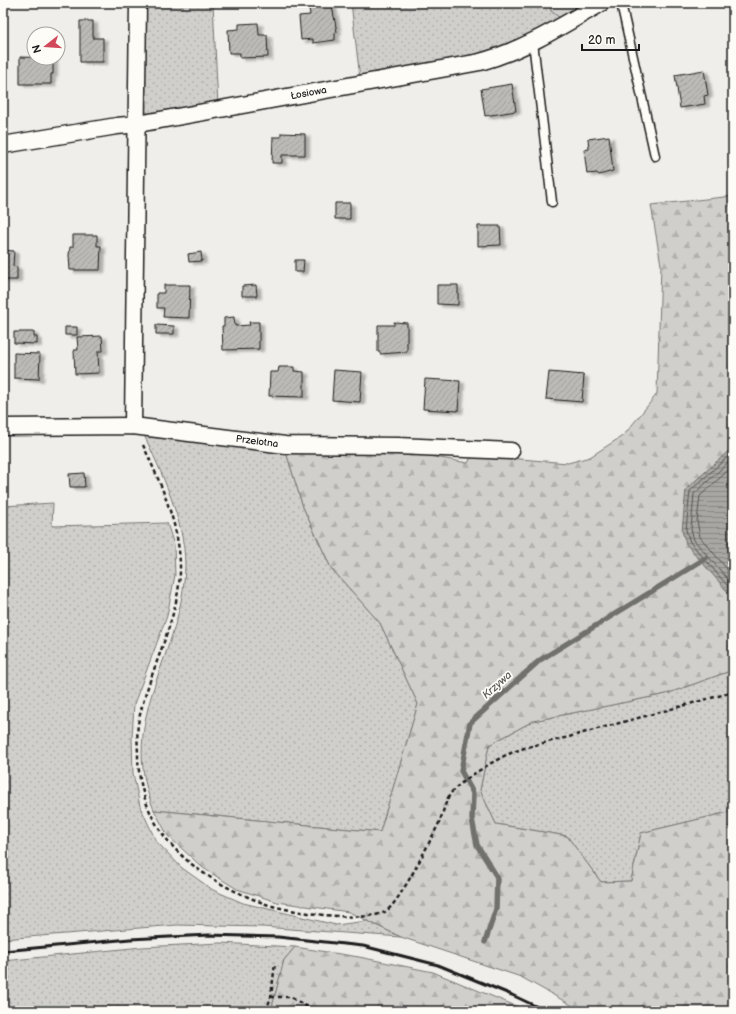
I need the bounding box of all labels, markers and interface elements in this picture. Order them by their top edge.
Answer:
north arrow [26,26,66,66]
scale bar [582,26,639,52]
text: 20 m [588,33,615,48]
text: N [29,43,44,55]
street label: Łosiowa [290,84,328,102]
street label: Przelotna [235,433,279,450]
water label: Krzywa [480,668,514,702]

